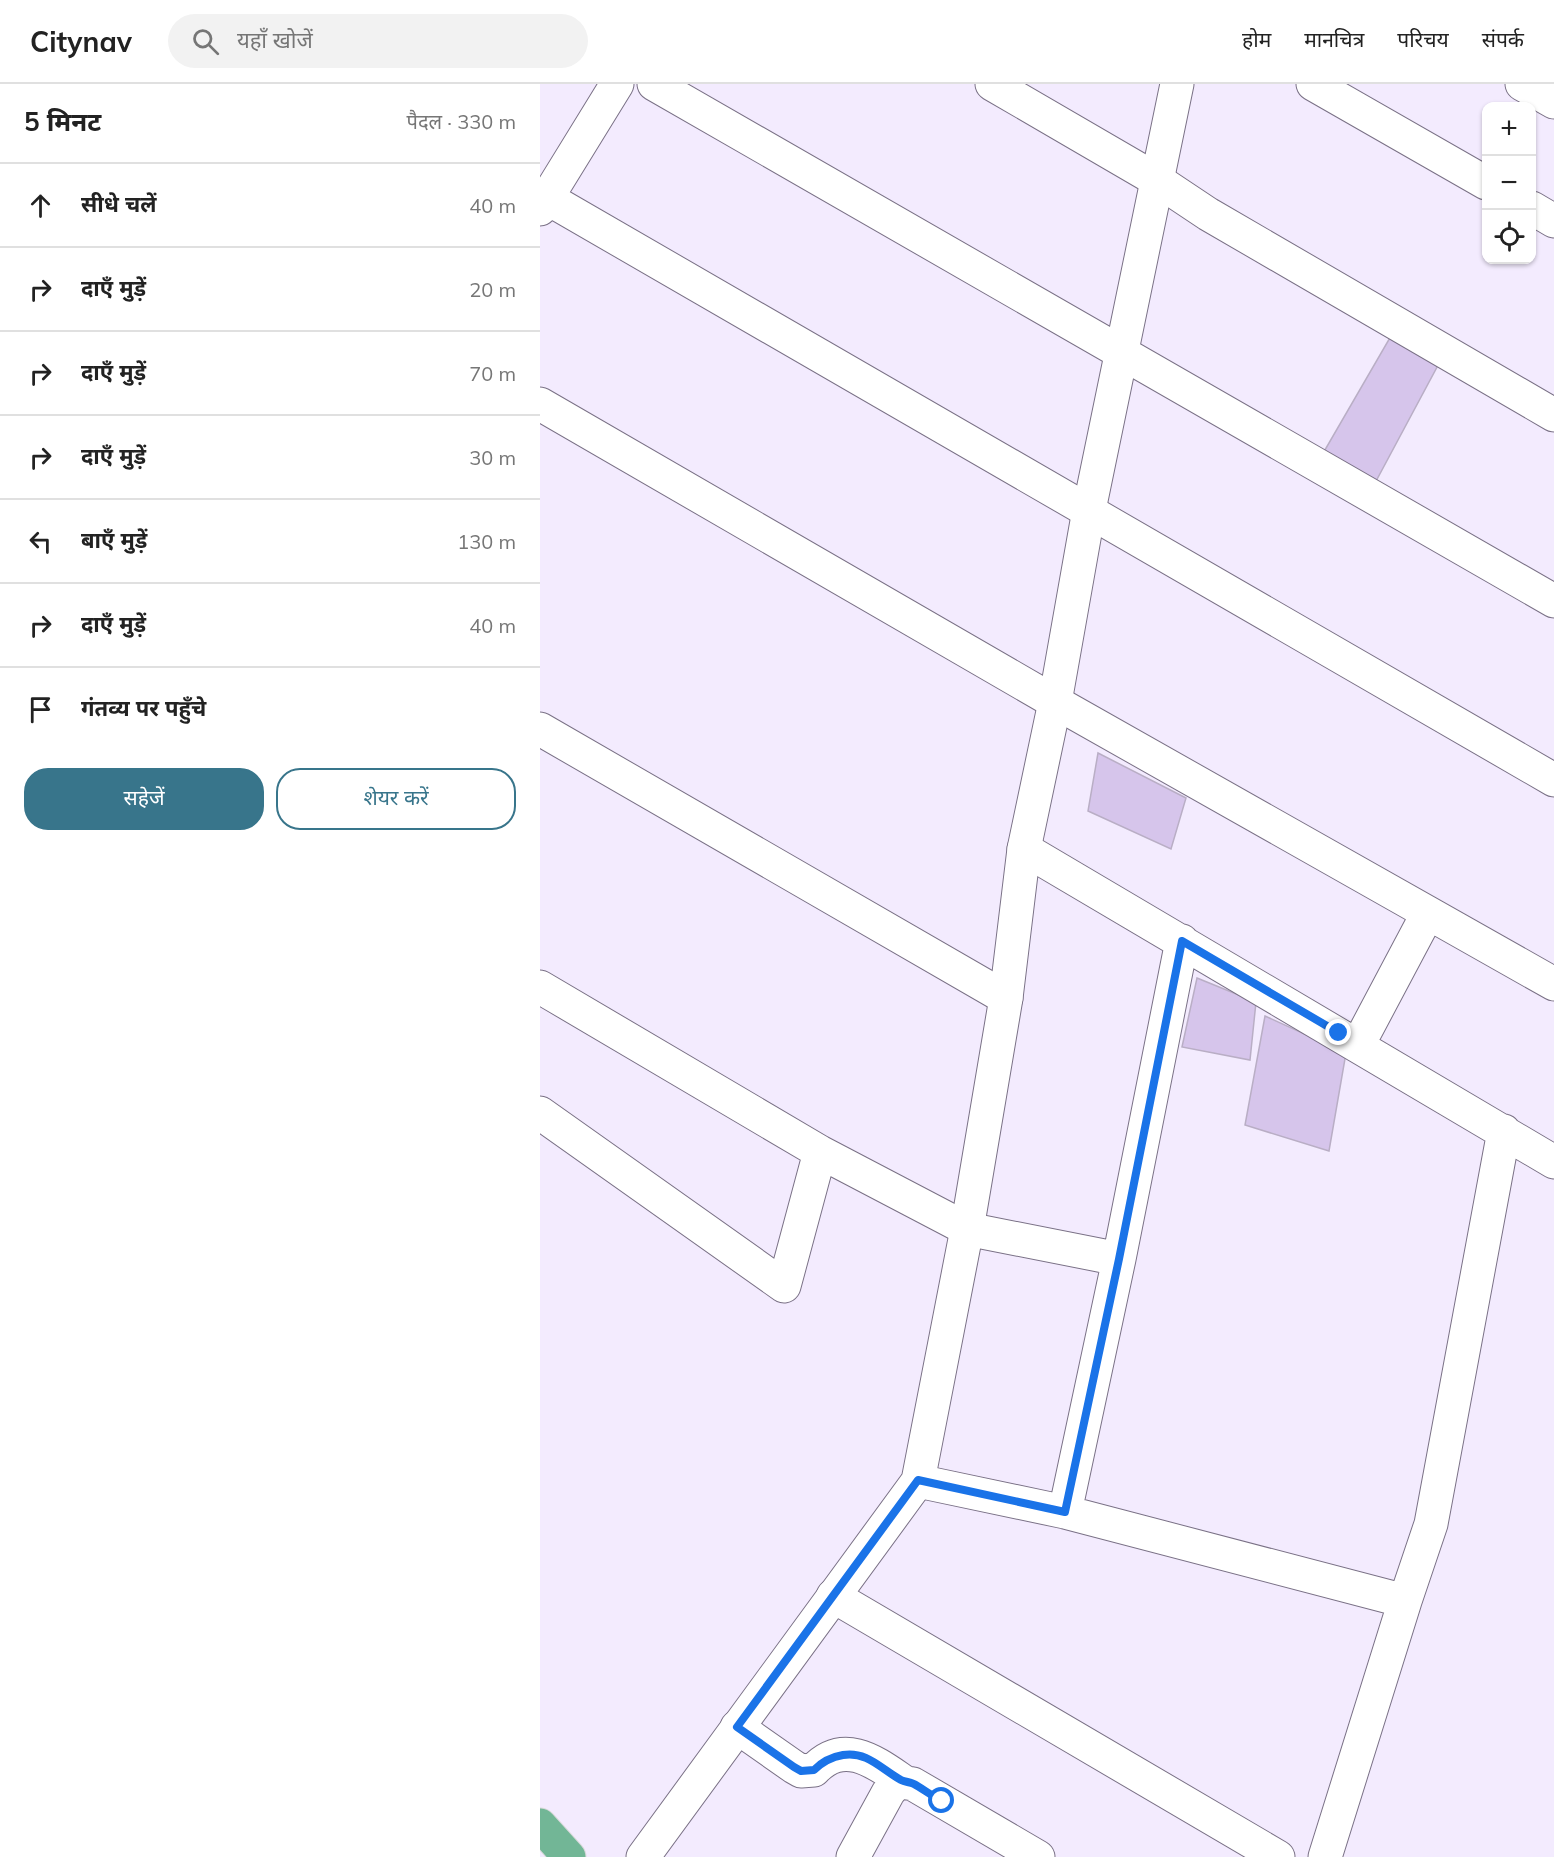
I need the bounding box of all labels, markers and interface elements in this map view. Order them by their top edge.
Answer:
search box [168,14,588,68]
text: Citynav [30,24,132,59]
icon: search [189,25,222,58]
text: यहाँ खोजें [237,26,313,54]
text: होम [1242,26,1271,52]
text: मानचित्र [1304,26,1364,52]
text: परिचय [1397,26,1449,52]
text: संपर्क [1482,26,1524,52]
map controls [1482,102,1536,264]
button: + [1482,102,1536,156]
text: 5 मिनट [24,105,101,138]
text: पैदल · 330 m [407,109,516,134]
button: − [1482,156,1536,210]
icon: ahead [24,189,57,222]
text: सीधे चलें [81,190,156,218]
text: 40 m [469,193,516,218]
button: locate [1482,210,1536,264]
icon: right [24,273,57,306]
text: दाएँ मुड़ें [81,274,146,302]
text: 20 m [469,277,516,302]
icon: right [24,357,57,390]
text: दाएँ मुड़ें [81,358,146,386]
text: 70 m [469,361,516,386]
icon: right [24,441,57,474]
text: दाएँ मुड़ें [81,442,146,470]
text: 30 m [469,445,516,470]
icon: left [24,525,57,558]
text: बाएँ मुड़ें [81,526,147,554]
text: 130 m [457,529,516,554]
icon: right [24,609,57,642]
text: दाएँ मुड़ें [81,610,146,638]
text: 40 m [469,613,516,638]
icon: arrive [24,693,57,726]
text: गंतव्य पर पहुँचे [81,694,206,722]
button: सहेजें [24,768,264,830]
button: शेयर करें [276,768,516,830]
route end [1325,1019,1351,1045]
route start [928,1787,954,1813]

